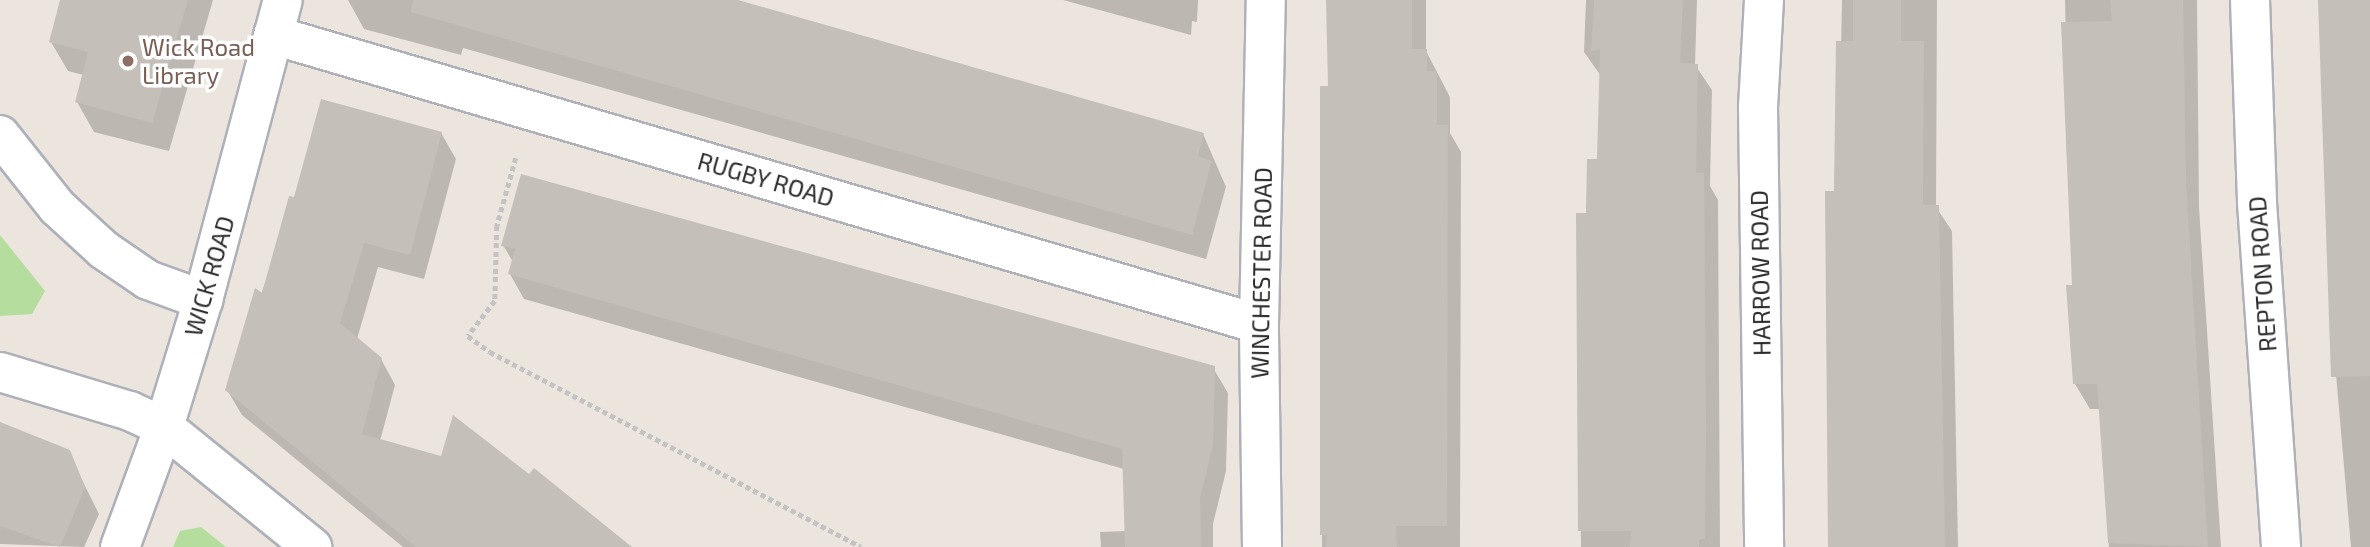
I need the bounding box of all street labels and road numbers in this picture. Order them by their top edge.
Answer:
street label: RUGBY ROAD [694,146,838,212]
street label: WINCHESTER ROAD [1245,167,1277,379]
street label: HARROW ROAD [1744,190,1776,356]
street label: REPTON ROAD [2242,195,2282,353]
street label: WICK ROAD [178,212,240,340]

